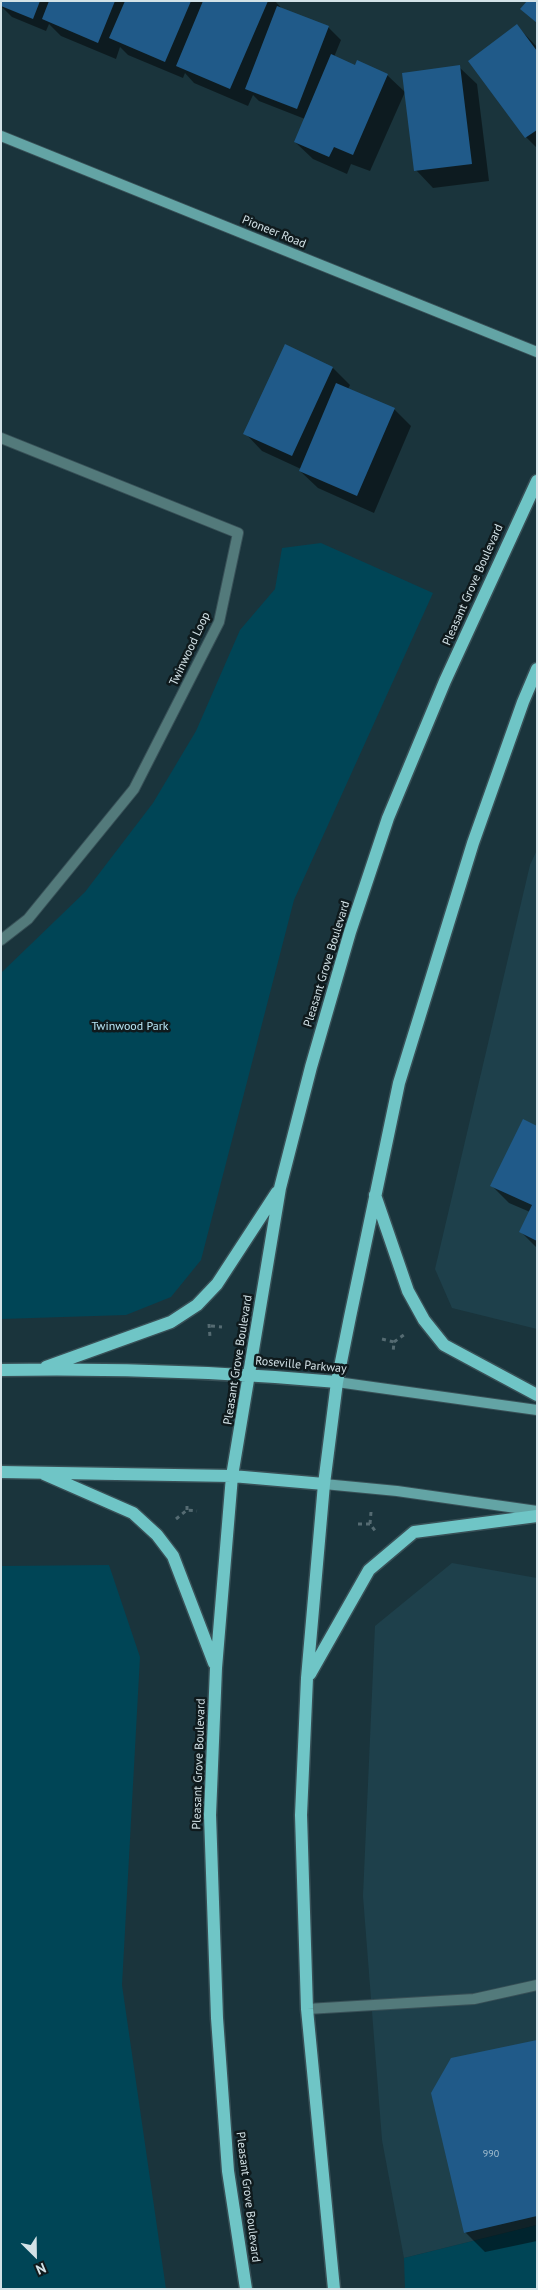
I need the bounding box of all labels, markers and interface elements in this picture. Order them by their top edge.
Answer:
street label: Pioneer Road [240,213,308,251]
street label: Pleasant Grove Boulevard [440,522,506,648]
street label: Twinwood Loop [167,610,213,688]
street label: Pleasant Grove Boulevard [301,899,353,1029]
park label: Twinwood Park [91,1020,169,1034]
street label: Pleasant Grove Boulevard [221,1294,255,1426]
street label: Roseville Parkway [255,1354,347,1376]
street label: Pleasant Grove Boulevard [190,1698,208,1830]
street label: Pleasant Grove Boulevard [233,2131,263,2263]
house number: 990 [483,2148,499,2160]
north arrow [10,2230,60,2280]
text: N [33,2259,49,2279]

